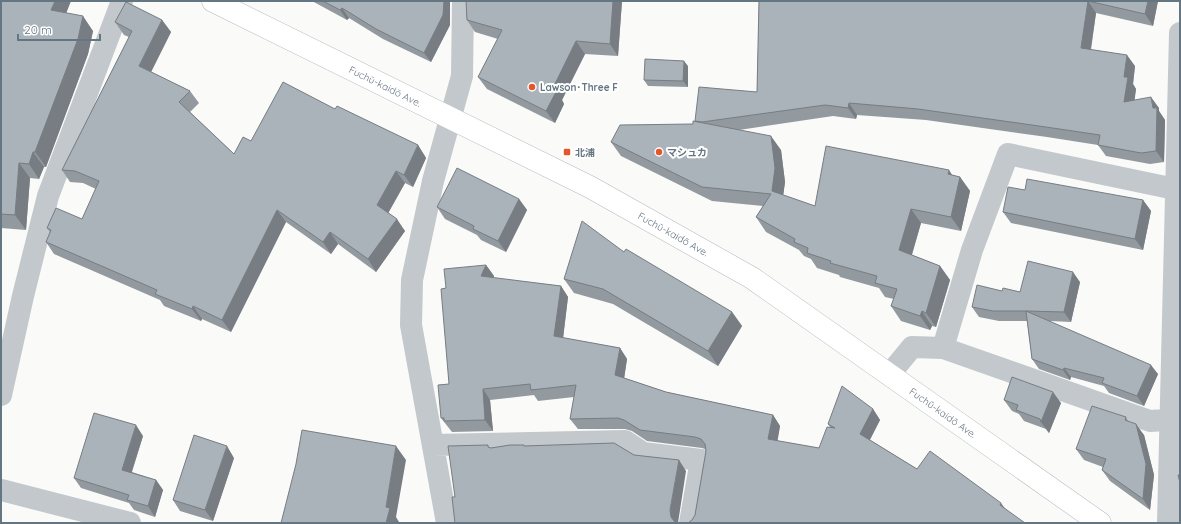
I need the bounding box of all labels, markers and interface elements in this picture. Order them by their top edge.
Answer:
scale bar [18,16,100,42]
text: 20 m [24,22,52,37]
street label: Fuchū-kaidō Ave. [347,63,424,109]
place label: Lawson･Three F [540,81,618,94]
marker: Lawson･Three F [527,82,537,92]
place label: 北浦 [575,146,595,159]
place label: マシュカ [667,146,707,159]
marker: 北浦 [562,147,572,157]
marker: マシュカ [654,147,664,157]
street label: Fuchū-kaidō Ave. [636,209,711,259]
street label: Fuchū-kaidō Ave. [907,385,979,441]

